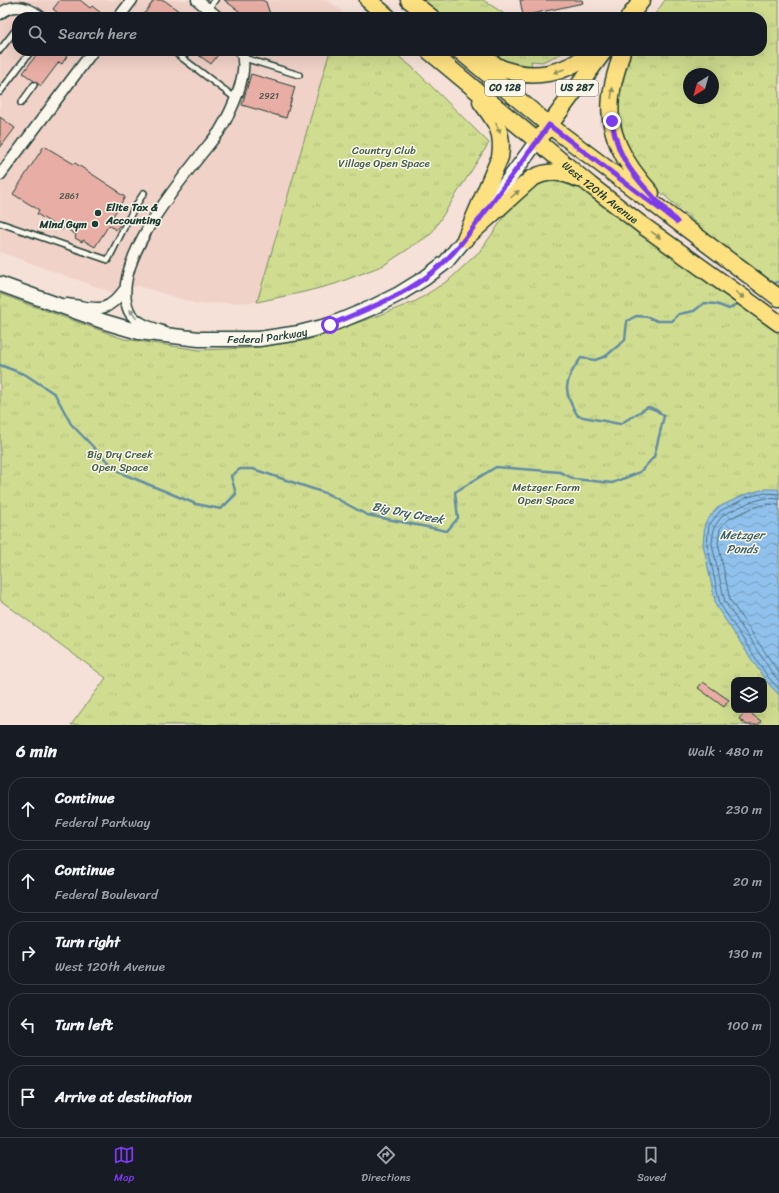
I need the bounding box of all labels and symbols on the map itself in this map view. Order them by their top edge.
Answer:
one-way arrow [553,68,565,74]
north arrow [683,68,719,104]
road number: CO 128 [485,80,525,96]
road number: US 287 [556,80,598,96]
one-way arrow [609,87,615,99]
house number: 2921 [259,88,279,104]
route end [603,112,621,130]
one-way arrow [495,122,501,134]
park label: Country Club Village Open Space [338,141,430,173]
street label: West 120th Avenue [558,156,643,229]
house number: 2861 [59,188,79,204]
one-way arrow [509,189,520,198]
place label: Elite Tax & Accounting [105,198,161,230]
marker: Elite Tax & Accounting [93,208,103,218]
place label: Mind Gym [38,215,88,234]
marker: Mind Gym [90,219,100,229]
one-way arrow [651,231,661,239]
one-way arrow [735,291,745,299]
one-way arrow [129,309,137,319]
route start [321,316,339,334]
street label: Federal Parkway [227,322,310,349]
park label: Big Dry Creek Open Space [87,445,153,477]
park label: Metzger Farm Open Space [512,478,580,510]
water label: Big Dry Creek [370,495,447,531]
water label: Metzger Ponds [720,524,766,560]

